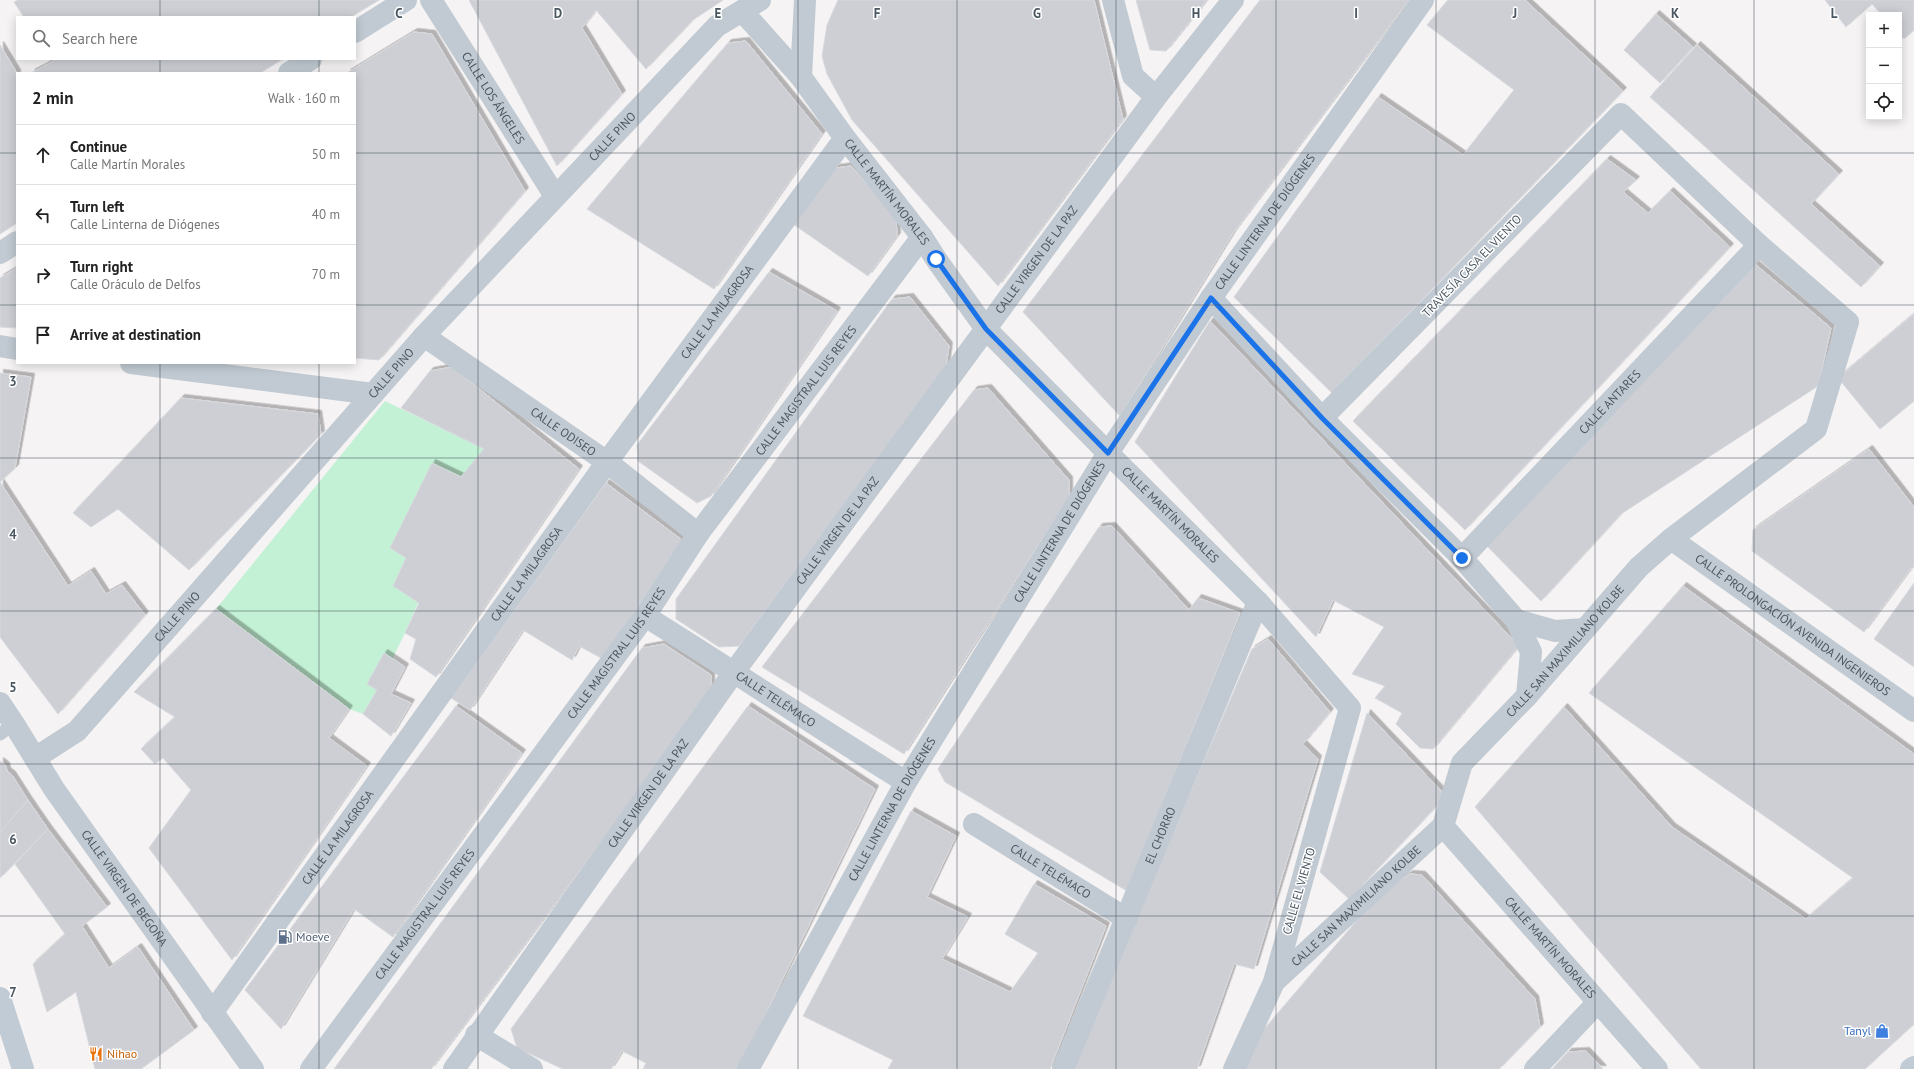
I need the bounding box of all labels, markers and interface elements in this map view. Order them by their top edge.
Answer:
text: C [395,5,403,22]
text: D [554,5,562,22]
text: E [715,5,722,22]
text: F [874,5,881,22]
text: G [1033,5,1041,22]
text: H [1192,5,1200,22]
text: I [1354,5,1358,22]
text: J [1512,5,1517,22]
text: K [1671,5,1679,22]
text: L [1831,5,1838,22]
map controls [1866,12,1902,120]
button: + [1866,12,1902,48]
search box [16,16,356,60]
icon: search [30,27,52,49]
text: Search here [62,29,138,48]
button: − [1866,48,1902,84]
street label: CALLE LOS ÁNGELES [459,49,528,147]
button: locate [1866,84,1902,120]
text: 2 min [32,87,73,109]
text: Walk · 160 m [268,90,340,107]
street label: CALLE PINO [585,109,639,164]
street label: CALLE MARTÍN MORALES [841,135,933,248]
text: Continue [70,137,127,156]
icon: ahead [32,144,54,166]
text: 50 m [312,146,340,163]
street label: CALLE LINTERNA DE DIÓGENES [1211,151,1318,293]
text: Calle Martín Morales [70,156,185,173]
text: Turn left [70,197,124,216]
street label: CALLE VIRGEN DE LA PAZ [991,202,1081,317]
icon: left [32,204,54,226]
text: 40 m [312,206,340,223]
street label: TRAVESÍA CASA EL VIENTO [1419,211,1524,320]
text: Calle Linterna de Diógenes [70,216,220,233]
route start [927,250,945,268]
text: Turn right [70,257,133,276]
street label: CALLE LA MILAGROSA [677,262,756,362]
icon: right [32,264,54,286]
text: 70 m [312,266,340,283]
text: Calle Oráculo de Delfos [70,276,201,293]
street label: CALLE MAGISTRAL LUIS REYES [752,322,860,458]
icon: arrive [32,324,54,346]
text: Arrive at destination [70,325,201,344]
street label: CALLE PINO [365,345,417,401]
street label: CALLE ANTARES [1576,366,1644,437]
text: 3 [9,373,17,390]
street label: CALLE ODISEO [528,404,599,459]
street label: CALLE LINTERNA DE DIÓGENES [1010,458,1108,605]
street label: CALLE MARTÍN MORALES [1119,463,1222,566]
street label: CALLE VIRGEN DE LA PAZ [793,473,882,587]
street label: CALLE LA MILAGROSA [487,523,565,624]
text: 4 [9,526,17,543]
route end [1453,549,1471,567]
street label: CALLE PROLONGACIÓN AVENIDA INGENIEROS [1692,550,1893,699]
street label: CALLE SAN MAXIMILIANO KOLBE [1503,582,1627,720]
street label: CALLE MAGISTRAL LUIS REYES [564,584,669,722]
street label: CALLE PINO [151,588,203,645]
street label: CALLE TELÉMACO [733,668,819,730]
text: 5 [9,679,17,696]
street label: CALLE LINTERNA DE DIÓGENES [845,734,939,884]
street label: CALLE VIRGEN DE LA PAZ [604,735,692,851]
street label: CALLE LA MILAGROSA [298,787,377,888]
street label: EL CHORRO [1141,805,1179,866]
street label: CALLE VIRGEN DE BEGOÑA [78,827,171,949]
text: 6 [9,831,17,848]
street label: CALLE TELÉMACO [1008,840,1094,902]
street label: CALLE SAN MAXIMILIANO KOLBE [1288,842,1424,969]
street label: CALLE MAGISTRAL LUIS REYES [371,846,478,983]
street label: CALLE EL VIENTO [1279,846,1318,936]
street label: CALLE MARTÍN MORALES [1502,893,1599,1001]
fuel station icon: Moeve [277,929,293,945]
place label: Moeve [296,929,330,944]
text: 7 [9,984,17,1001]
place label: Tanyl [1844,1023,1871,1038]
shop icon: Tanyl [1874,1023,1890,1039]
restaurant icon: Nihao [88,1046,104,1062]
place label: Nihao [107,1046,137,1061]

